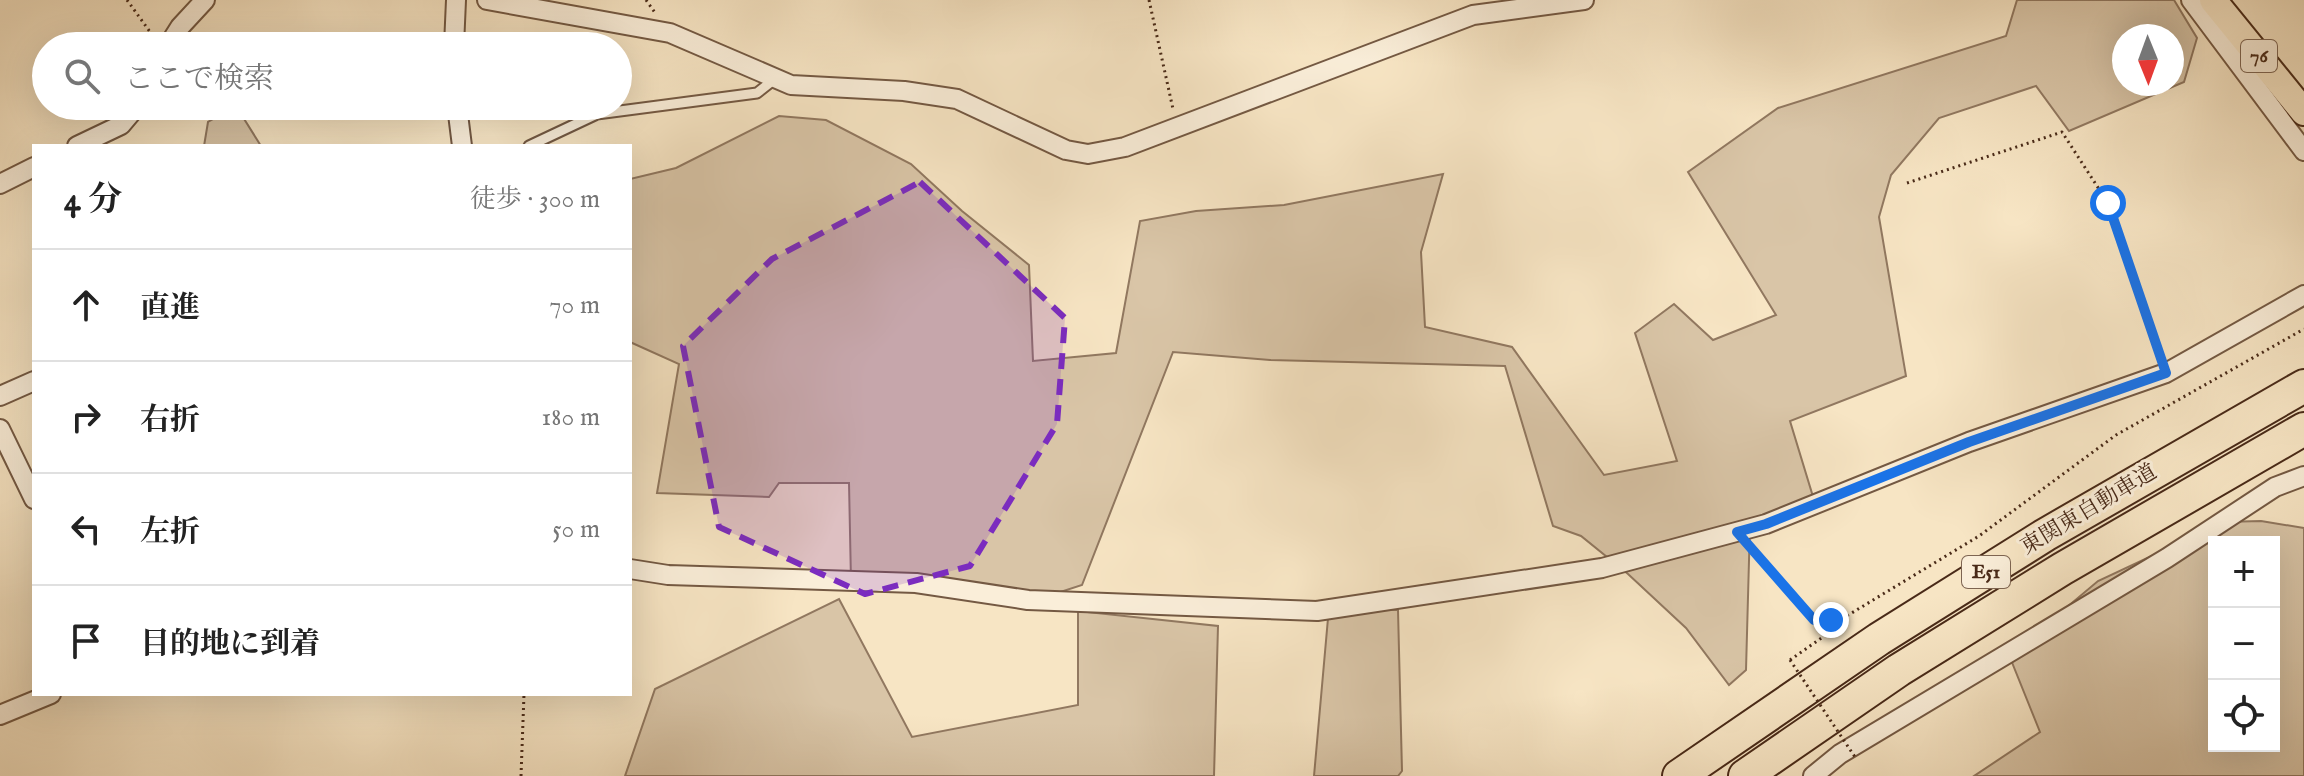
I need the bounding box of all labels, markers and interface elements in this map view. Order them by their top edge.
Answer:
north arrow [2112,24,2184,96]
search box [32,32,632,120]
road number: 76 [2241,40,2277,72]
icon: search [60,54,104,98]
text: ここで検索 [124,61,274,99]
text: 4 分 [64,179,122,222]
text: 徒歩 · 300 m [470,183,600,216]
route start [2090,185,2126,221]
icon: ahead [64,283,108,327]
text: 70 m [549,289,600,322]
text: 直進 [140,290,200,328]
icon: right [64,395,108,439]
text: 180 m [542,401,600,434]
text: 右折 [140,402,200,440]
street label: 東関東自動車道 [2016,458,2162,562]
icon: left [64,507,108,551]
text: 50 m [552,513,600,546]
text: 左折 [140,514,200,552]
map controls [2208,536,2280,752]
button: + [2208,536,2280,608]
road number: E51 [1962,556,2010,588]
route end [1813,602,1849,638]
button: − [2208,608,2280,680]
icon: arrive [64,619,108,663]
text: 目的地に到着 [140,626,320,664]
button: locate [2208,680,2280,752]

